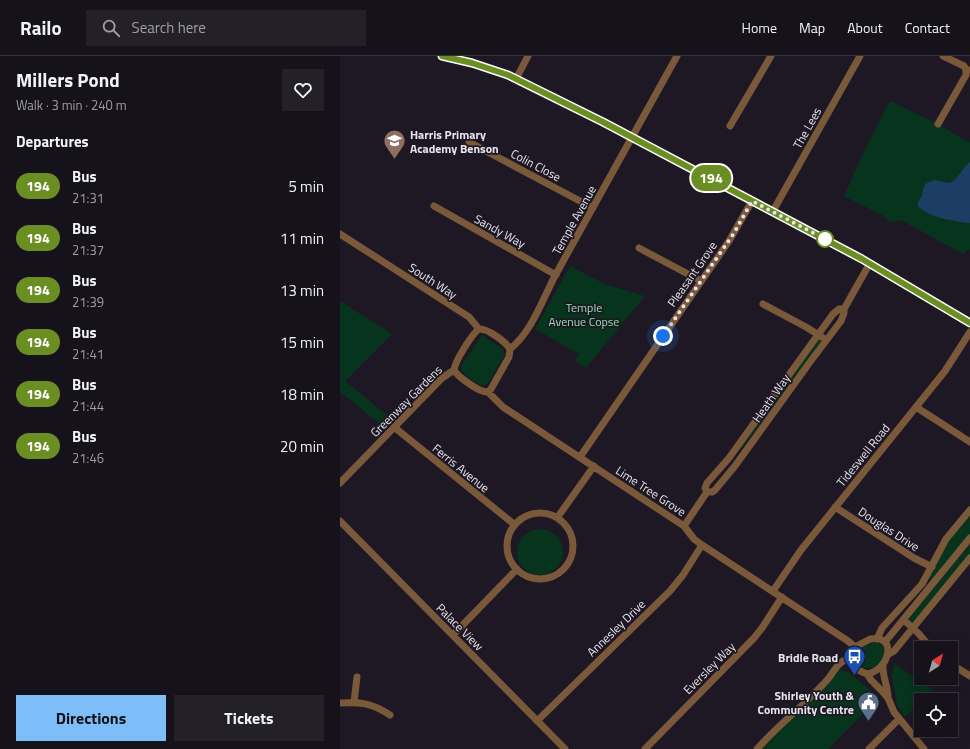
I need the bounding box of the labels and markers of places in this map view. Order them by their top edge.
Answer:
place label: Harris Primary Academy Benson [410,125,499,158]
school or university icon: Harris Primary Academy Benson [382,128,408,161]
unlabelled marker [816,230,834,248]
bus stop icon: Bridle Road [841,644,867,677]
place label: Bridle Road [778,648,838,667]
place label: Shirley Youth & Community Centre [758,686,855,719]
public building icon: Shirley Youth & Community Centre [856,689,882,722]

